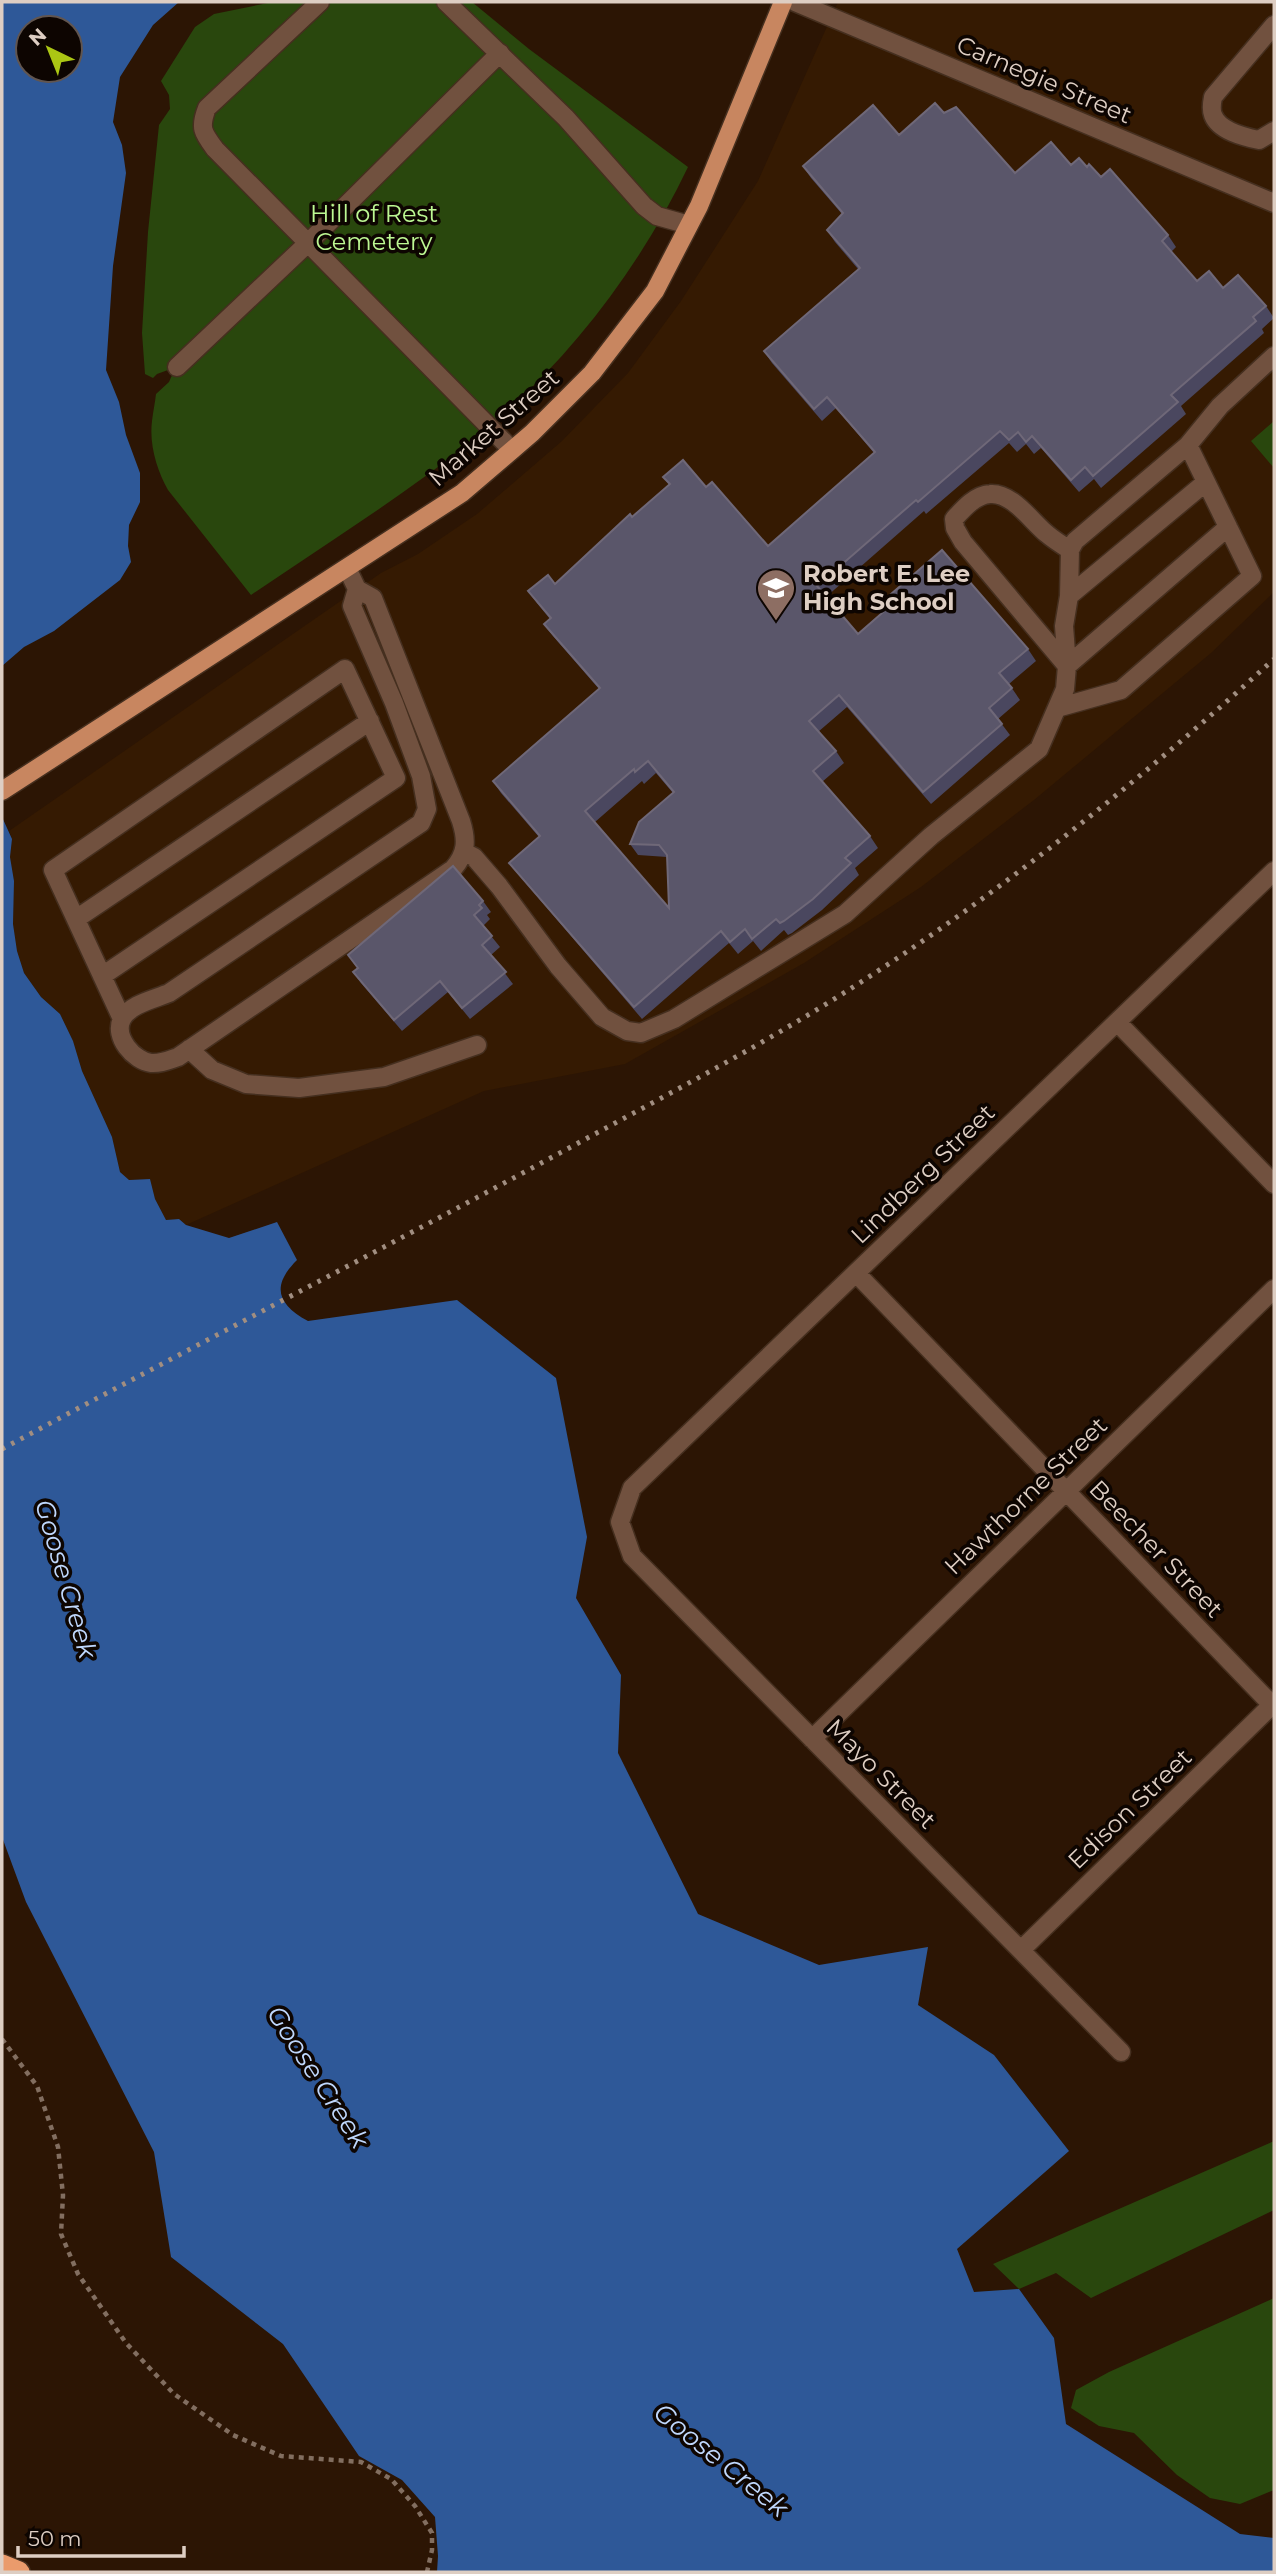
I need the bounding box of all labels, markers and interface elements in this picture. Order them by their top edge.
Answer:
north arrow [14,14,84,84]
text: N [24,23,51,51]
street label: Carnegie Street [952,30,1136,130]
park label: Hill of Rest Cemetery [310,199,438,256]
street label: Market Street [422,363,565,492]
place label: Robert E. Lee High School [803,559,970,616]
school or university icon: Robert E. Lee High School [755,567,797,622]
street label: Lindberg Street [845,1098,1001,1250]
street label: Hawthorne Street [938,1410,1113,1581]
street label: Beecher Street [1084,1474,1229,1624]
water label: Goose Creek [28,1496,104,1664]
street label: Mayo Street [820,1713,942,1835]
street label: Edison Street [1062,1742,1198,1875]
water label: Goose Creek [260,2000,377,2156]
water label: Goose Creek [647,2396,796,2525]
scale bar [18,2514,184,2558]
text: 50 m [28,2526,82,2551]

